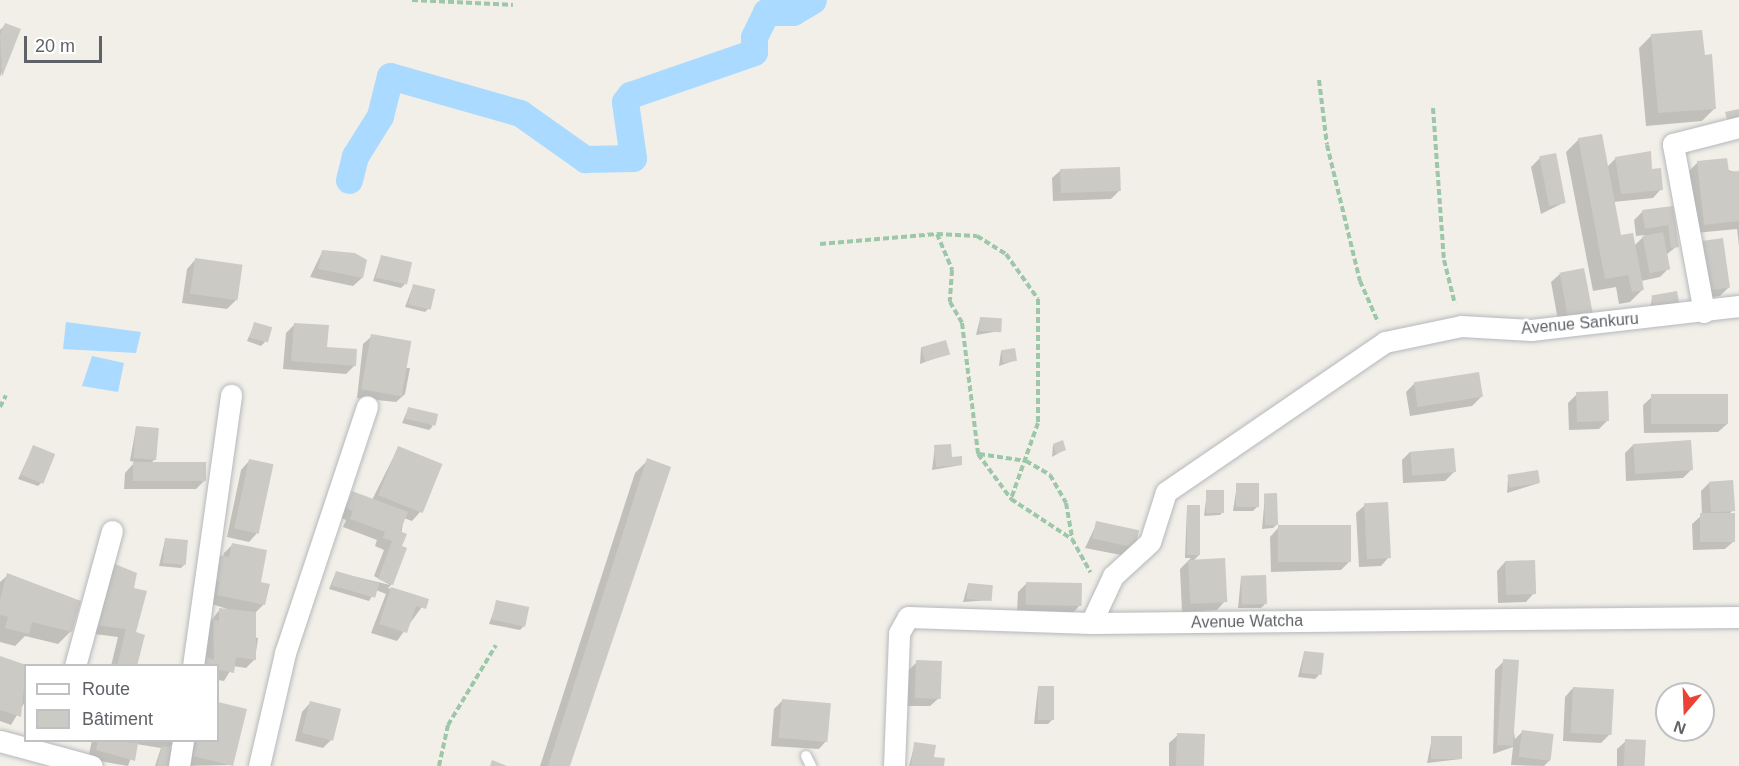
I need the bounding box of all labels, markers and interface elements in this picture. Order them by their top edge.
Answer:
scale bar [27,24,105,62]
text: 20 m [35,36,75,56]
street label: Avenue Sankuru [1520,309,1640,339]
street label: Avenue Watcha [1191,611,1303,633]
legend [24,664,219,742]
text: Route [82,679,130,699]
north arrow [1655,682,1715,742]
text: Bâtiment [82,709,153,729]
text: N [1671,718,1688,738]

